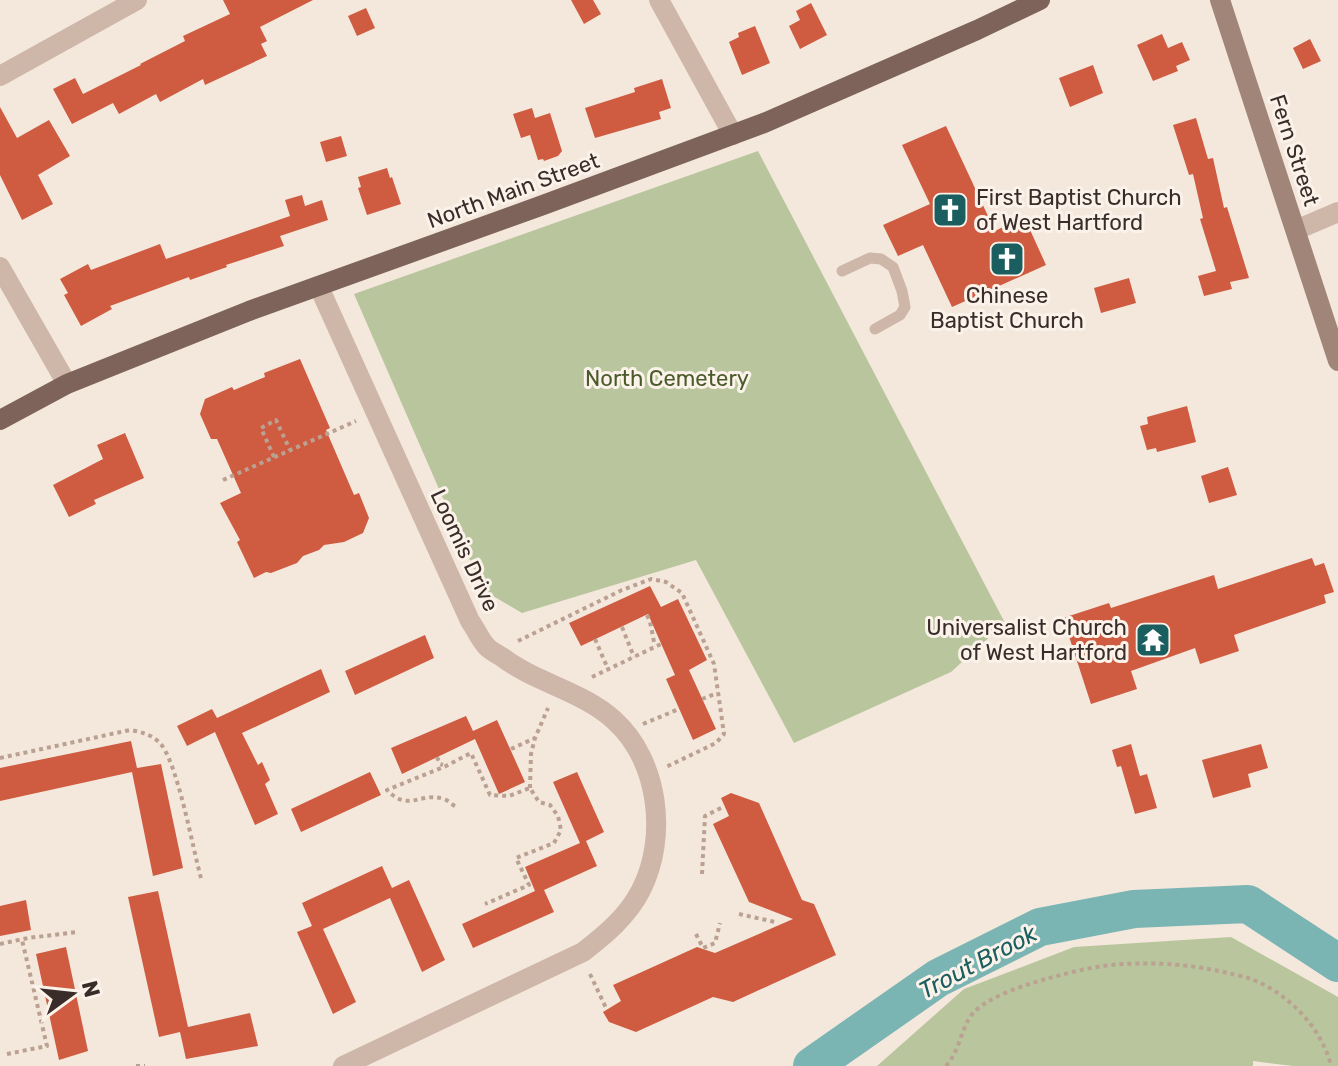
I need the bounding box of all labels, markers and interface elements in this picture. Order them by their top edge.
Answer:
street label: Fern Street [1264,91,1325,210]
street label: North Main Street [424,147,603,234]
place label: First Baptist Church of West Hartford [976,184,1182,236]
church icon: First Baptist Church of West Hartford [931,191,969,229]
church icon: Chinese Baptist Church [988,240,1026,278]
place label: Chinese Baptist Church [930,282,1084,334]
park label: North Cemetery [585,365,749,392]
street label: Loomis Drive [424,485,505,616]
place label: Universalist Church of West Hartford [926,614,1127,666]
temple icon: Universalist Church of West Hartford [1134,621,1172,659]
water label: Trout Brook [914,919,1042,1005]
north arrow [32,954,112,1034]
text: N [76,978,106,1000]

